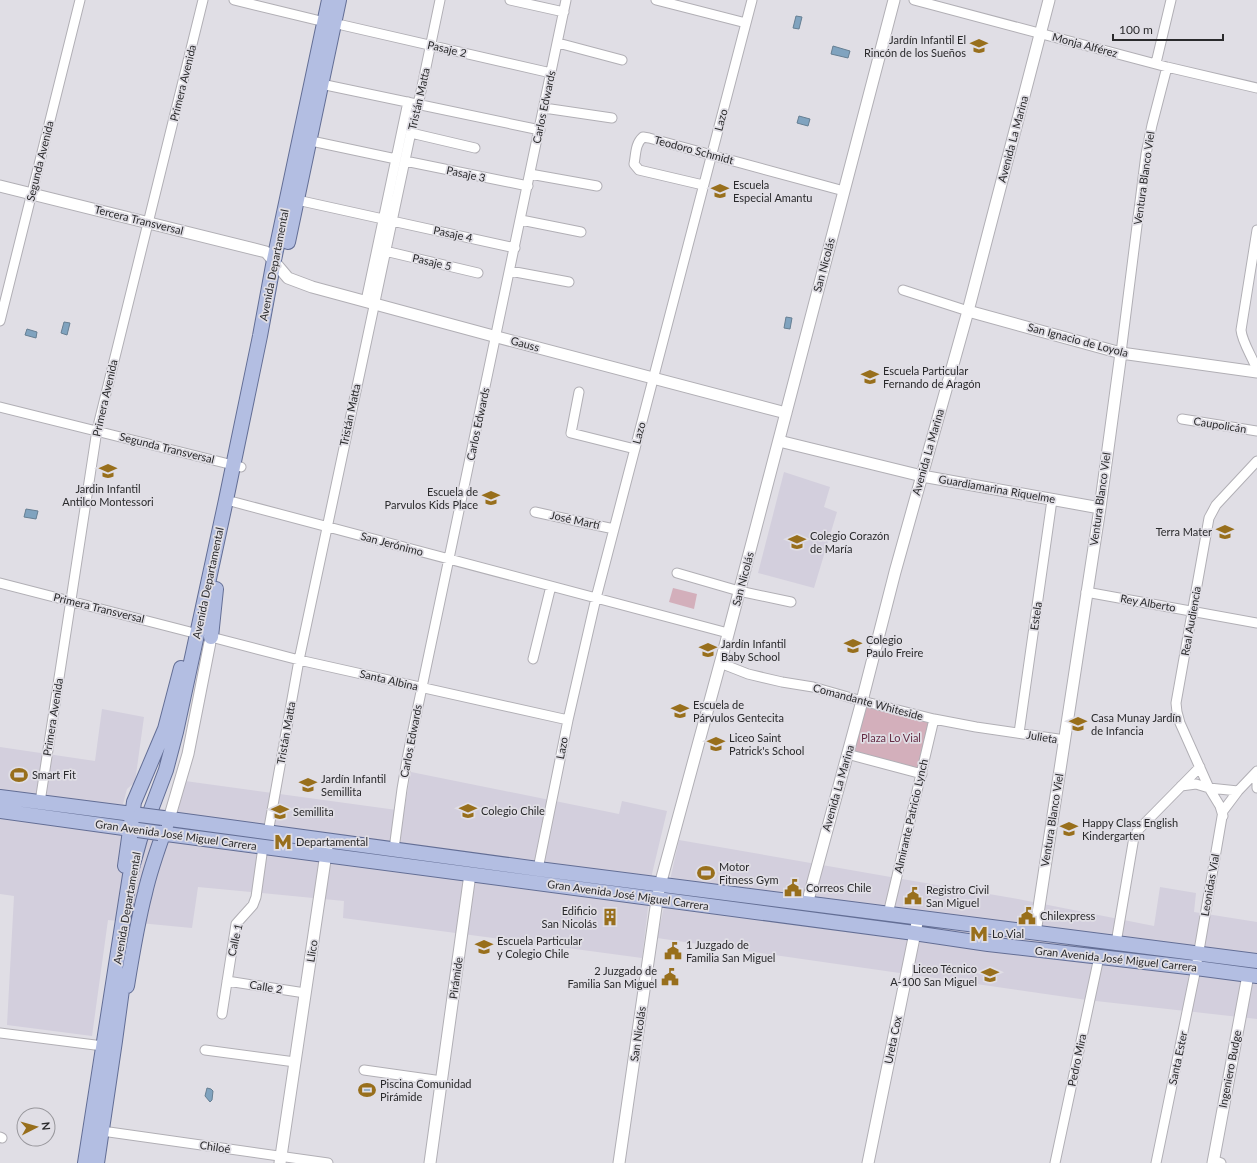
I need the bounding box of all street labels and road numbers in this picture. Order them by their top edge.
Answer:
street label: Monja Alférez [1051,30,1119,59]
street label: Pasaje 2 [426,38,468,59]
street label: Primera Avenida [167,43,198,123]
street label: Tristán Matta [405,66,432,131]
street label: Carlos Edwards [529,69,558,145]
street label: Avenida La Marina [995,94,1030,184]
street label: Lazo [711,107,730,132]
street label: Segunda Avenida [23,119,56,203]
street label: Ventura Blanco Viel [1131,130,1157,226]
street label: Teodoro Schmidt [653,133,735,166]
street label: Pasaje 3 [445,163,487,184]
street label: Tercera Transversal [93,202,185,237]
street label: Avenida Departamental [256,208,291,322]
street label: Pasaje 4 [432,223,475,244]
street label: San Nicolás [810,236,837,293]
street label: Pasaje 5 [411,251,453,272]
street label: San Ignacio de Loyola [1027,320,1130,359]
street label: Gauss [509,333,541,354]
street label: Primera Avenida [89,358,120,438]
street label: Tristán Matta [337,382,362,447]
street label: Carlos Edwards [463,386,492,462]
street label: Avenida La Marina [909,407,946,497]
street label: Caupolicán [1193,414,1247,435]
street label: Lazo [629,420,648,445]
street label: Segunda Transversal [118,429,216,466]
street label: Ventura Blanco Viel [1087,451,1113,547]
street label: Guardiamarina Riquelme [938,472,1057,505]
street label: José Martí [549,508,602,531]
street label: Avenida Departamental [189,526,226,640]
street label: San Jerónimo [359,529,425,558]
street label: San Nicolás [729,550,756,607]
street label: Real Audiencia [1178,585,1203,657]
street label: Primera Transversal [52,590,146,625]
street label: Rey Alberto [1119,591,1177,614]
street label: Estela [1027,601,1044,631]
street label: Santa Albina [359,666,420,693]
street label: Primera Avenida [40,677,65,757]
street label: Comandante Whiteside [812,681,925,723]
street label: Tristán Matta [274,701,297,765]
street label: Carlos Edwards [397,703,424,779]
street label: Julieta [1026,728,1058,745]
street label: Lazo [553,736,570,760]
street label: Avenida La Marina [819,743,856,833]
street label: Almirante Patricio Lynch [891,757,930,874]
street label: Ventura Blanco Viel [1038,772,1065,867]
street label: Gran Avenida José Miguel Carrera [95,817,258,852]
street label: Avenida Departamental [110,851,143,965]
street label: Leonidas Vial [1198,853,1221,917]
street label: Gran Avenida José Miguel Carrera [547,877,710,912]
street label: Calle 1 [224,922,245,957]
street label: Llico [303,939,320,963]
street label: Gran Avenida José Miguel Carrera [1034,944,1198,973]
street label: Pirámide [446,956,465,1000]
street label: Calle 2 [249,978,283,996]
street label: San Nicolás [627,1005,648,1062]
street label: Ureta Cox [881,1014,904,1065]
street label: Ingeniero Budge [1216,1029,1243,1109]
street label: Santa Ester [1165,1030,1190,1086]
street label: Pedro Mira [1065,1032,1088,1087]
street label: Chiloé [199,1138,231,1155]

